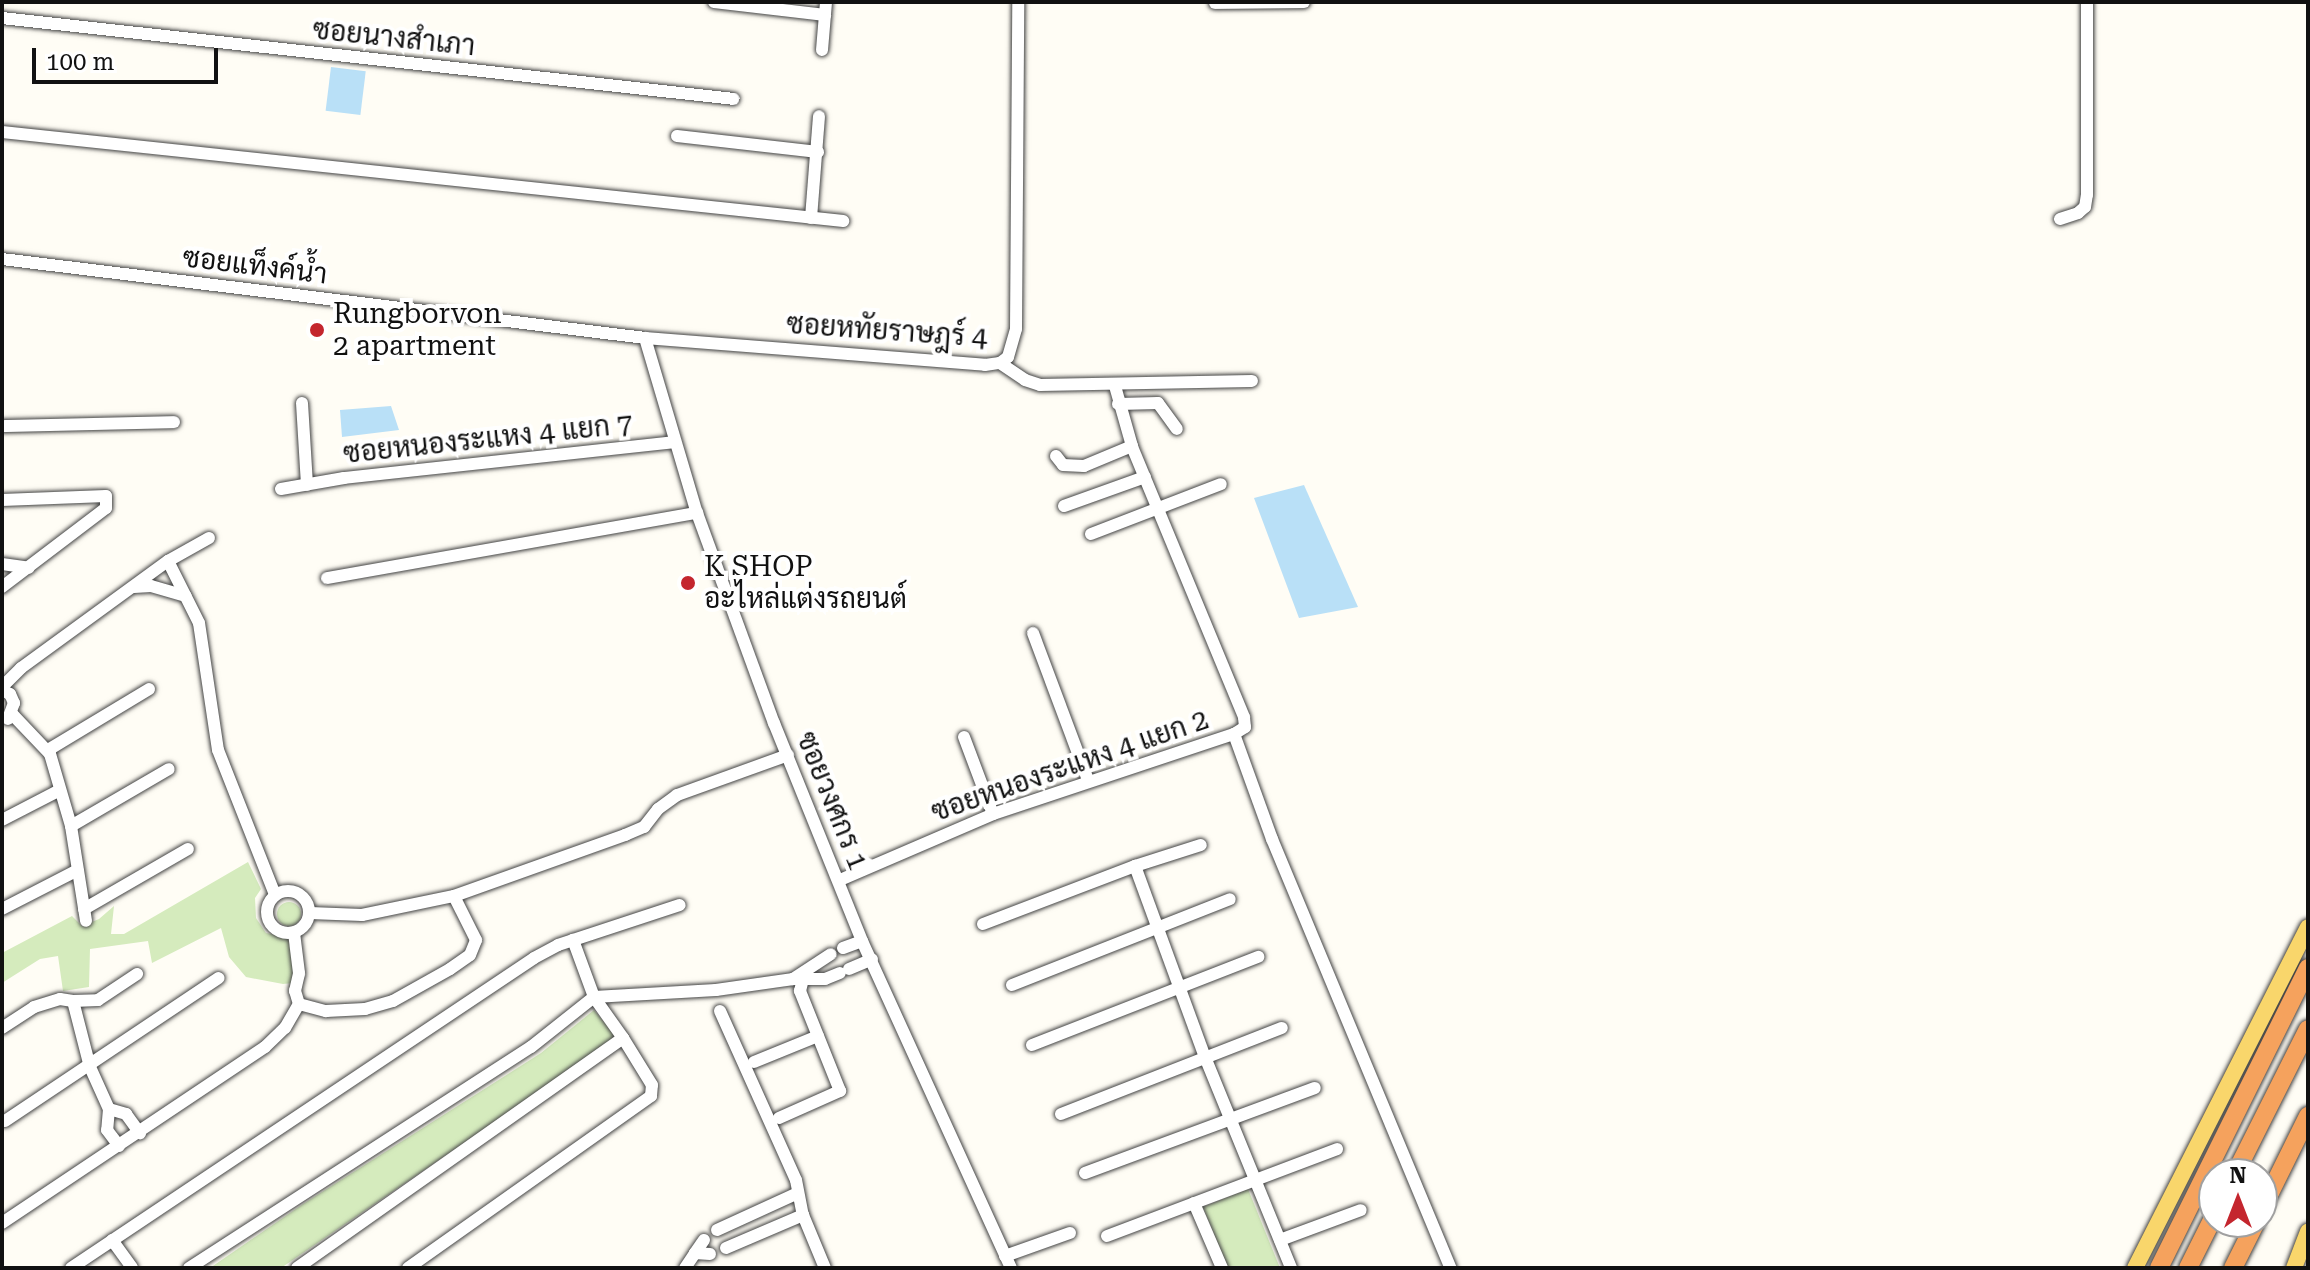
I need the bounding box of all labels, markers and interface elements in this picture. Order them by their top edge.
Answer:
street label: ซอยนางสำเภา [311,13,477,63]
scale bar [36,32,222,82]
text: 100 m [46,48,114,76]
street label: ซอยแท็งค์น้ำ [181,240,329,292]
place label: Rungborvon 2 apartment [333,297,502,363]
street label: ซอยหทัยราษฎร์ 4 [785,307,989,355]
marker: Rungborvon 2 apartment [308,321,326,339]
street label: ซอยหนองระแหง 4 แยก 7 [342,407,634,471]
place label: K SHOP อะไหล่แต่งรถยนต์ [704,550,907,616]
marker: K SHOP อะไหล่แต่งรถยนต์ [679,574,697,592]
street label: ซอยหนองระแหง 4 แยก 2 [927,703,1213,829]
street label: ซอยวงศกร 1 [789,727,875,875]
north arrow [2198,1158,2278,1238]
text: N [2230,1163,2246,1188]

